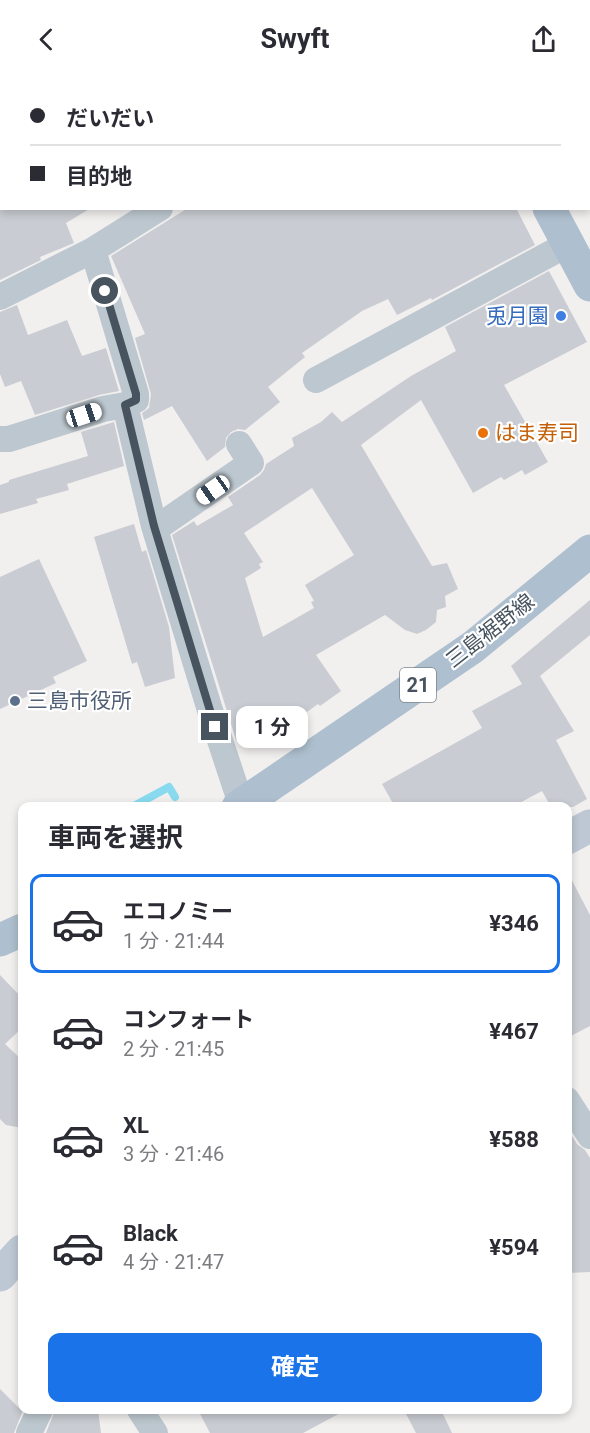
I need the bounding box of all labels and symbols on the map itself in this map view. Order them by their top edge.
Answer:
route start [91,277,118,304]
place label: 兎月園 [486,304,549,328]
marker: 兎月園 [554,309,568,323]
car [64,401,104,429]
place label: はま寿司 [495,421,579,445]
marker: はま寿司 [476,426,490,440]
car [193,472,233,508]
street label: 三島裾野線 [441,589,539,673]
road number: 21 [400,668,436,702]
place label: 三島市役所 [27,689,132,713]
marker: 三島市役所 [8,694,22,708]
callout: 1 分 [236,706,308,748]
route end [201,713,228,740]

